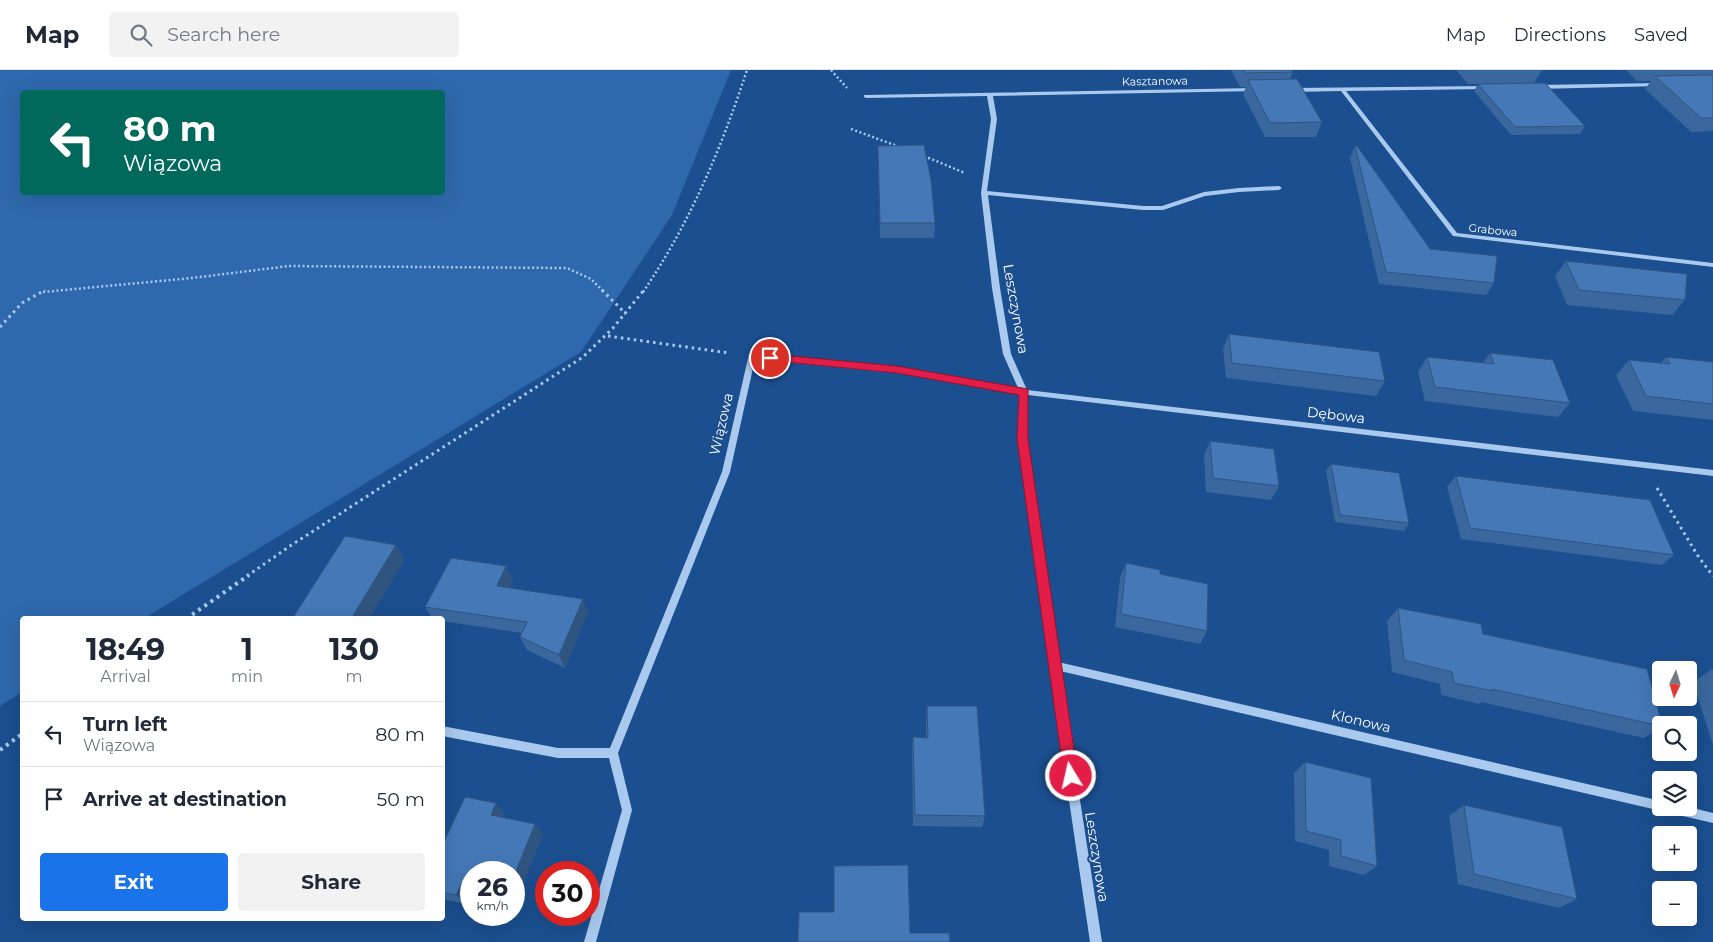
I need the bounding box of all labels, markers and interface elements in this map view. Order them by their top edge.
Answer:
search box [109,12,459,57]
text: Map [25,20,79,49]
icon: search [127,21,155,49]
text: Search here [167,23,280,46]
text: Map [1446,24,1486,46]
text: Directions [1514,24,1606,46]
text: Saved [1634,24,1688,46]
street label: Kasztanowa [1122,73,1188,89]
text: 80 m [123,107,217,150]
icon: left [40,110,105,175]
text: Wiązowa [123,150,222,177]
street label: Grabowa [1468,220,1518,240]
street label: Leszczynowa [999,263,1033,355]
pin [749,337,791,379]
icon: arrive [756,344,784,372]
street label: Wiązowa [705,391,737,457]
street label: Dębowa [1306,403,1366,427]
text: 18:49 [86,631,165,668]
text: 1 [241,631,253,668]
text: 130 [329,631,379,668]
north arrow [1652,661,1698,706]
map controls [1652,661,1697,926]
text: Arrival [100,667,151,686]
text: min [231,667,263,686]
text: m [346,667,363,686]
street label: Klonowa [1329,705,1393,737]
text: Turn left [83,713,168,736]
button: search [1652,716,1697,761]
icon: left [40,720,68,748]
text: 80 m [375,723,425,746]
text: Wiązowa [83,736,155,755]
position arrow [1044,749,1096,801]
button: layers [1652,771,1697,816]
icon: arrive [40,785,68,813]
text: Arrive at destination [83,788,287,811]
text: 50 m [377,788,425,811]
street label: Leszczynowa [1081,811,1113,903]
button: + [1652,826,1697,871]
button: Exit [40,853,228,911]
button: Share [238,853,425,911]
speed limit sign: 30 [535,861,600,926]
text: 26 [477,872,508,902]
button: − [1652,881,1697,926]
text: km/h [476,898,509,913]

